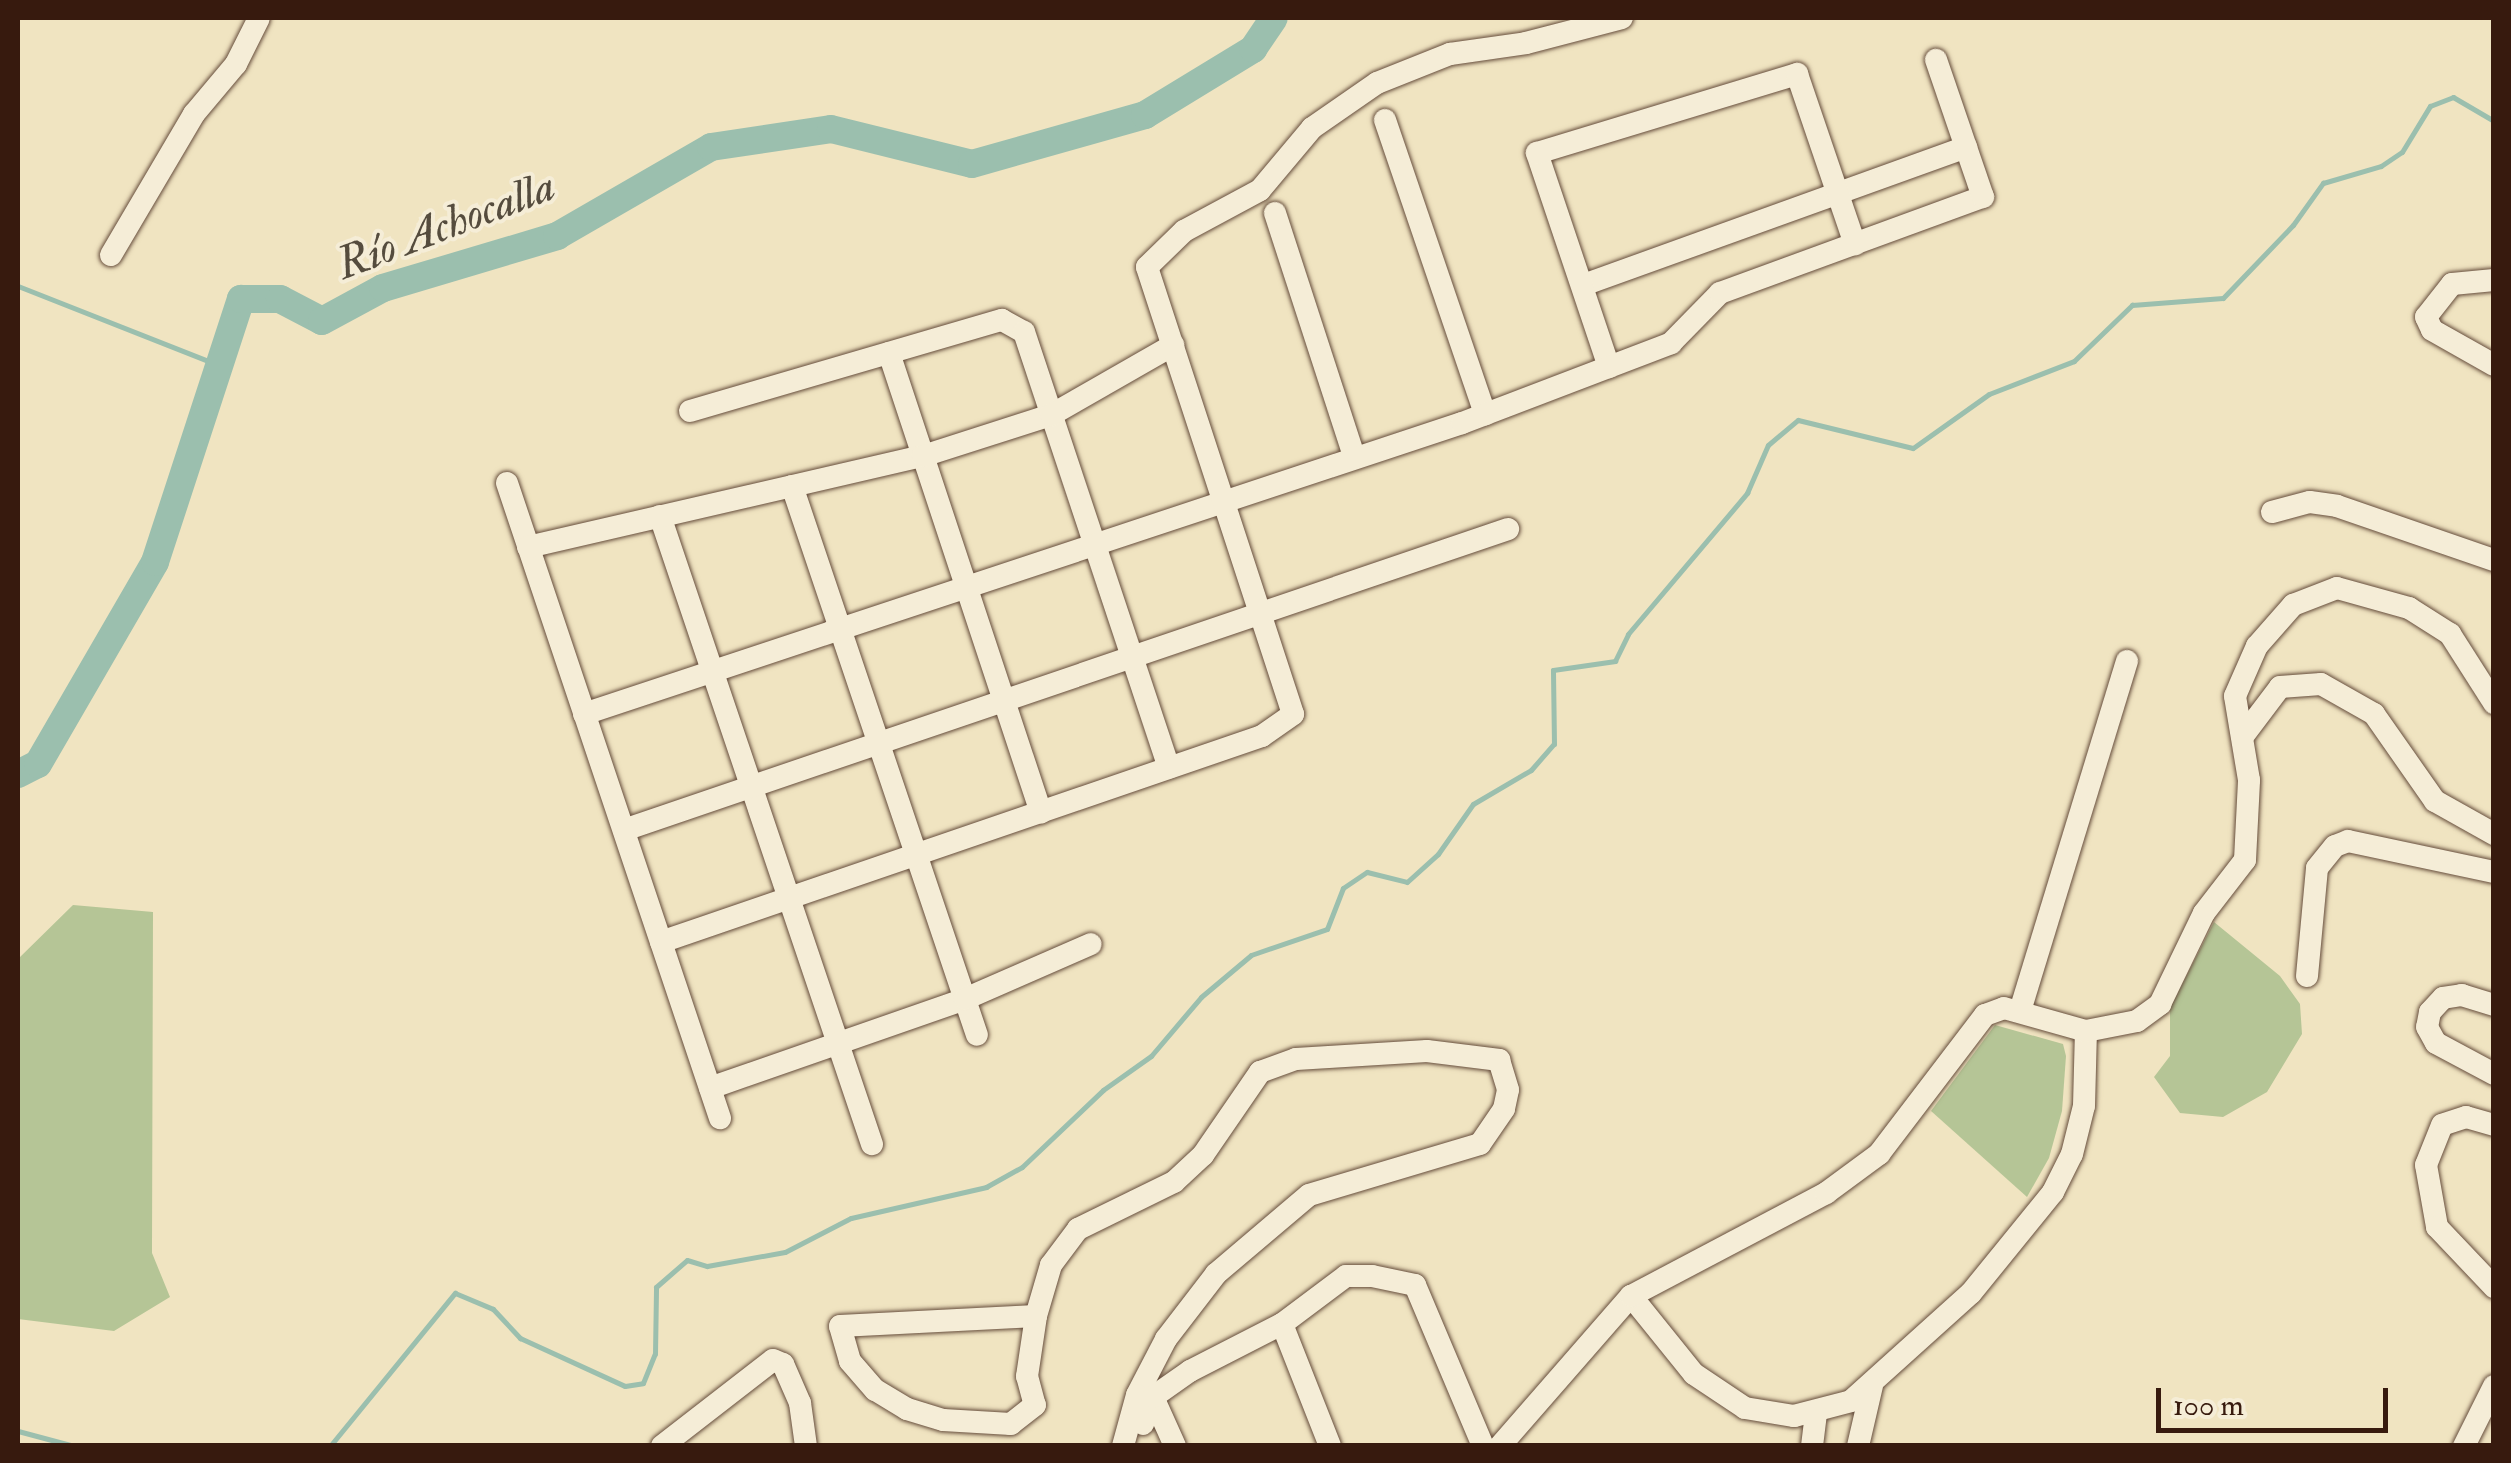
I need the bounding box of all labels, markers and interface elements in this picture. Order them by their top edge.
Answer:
water label: Río Achocalla [329,160,563,292]
scale bar [2161,1368,2394,1430]
text: 100 m [2173,1387,2244,1424]

